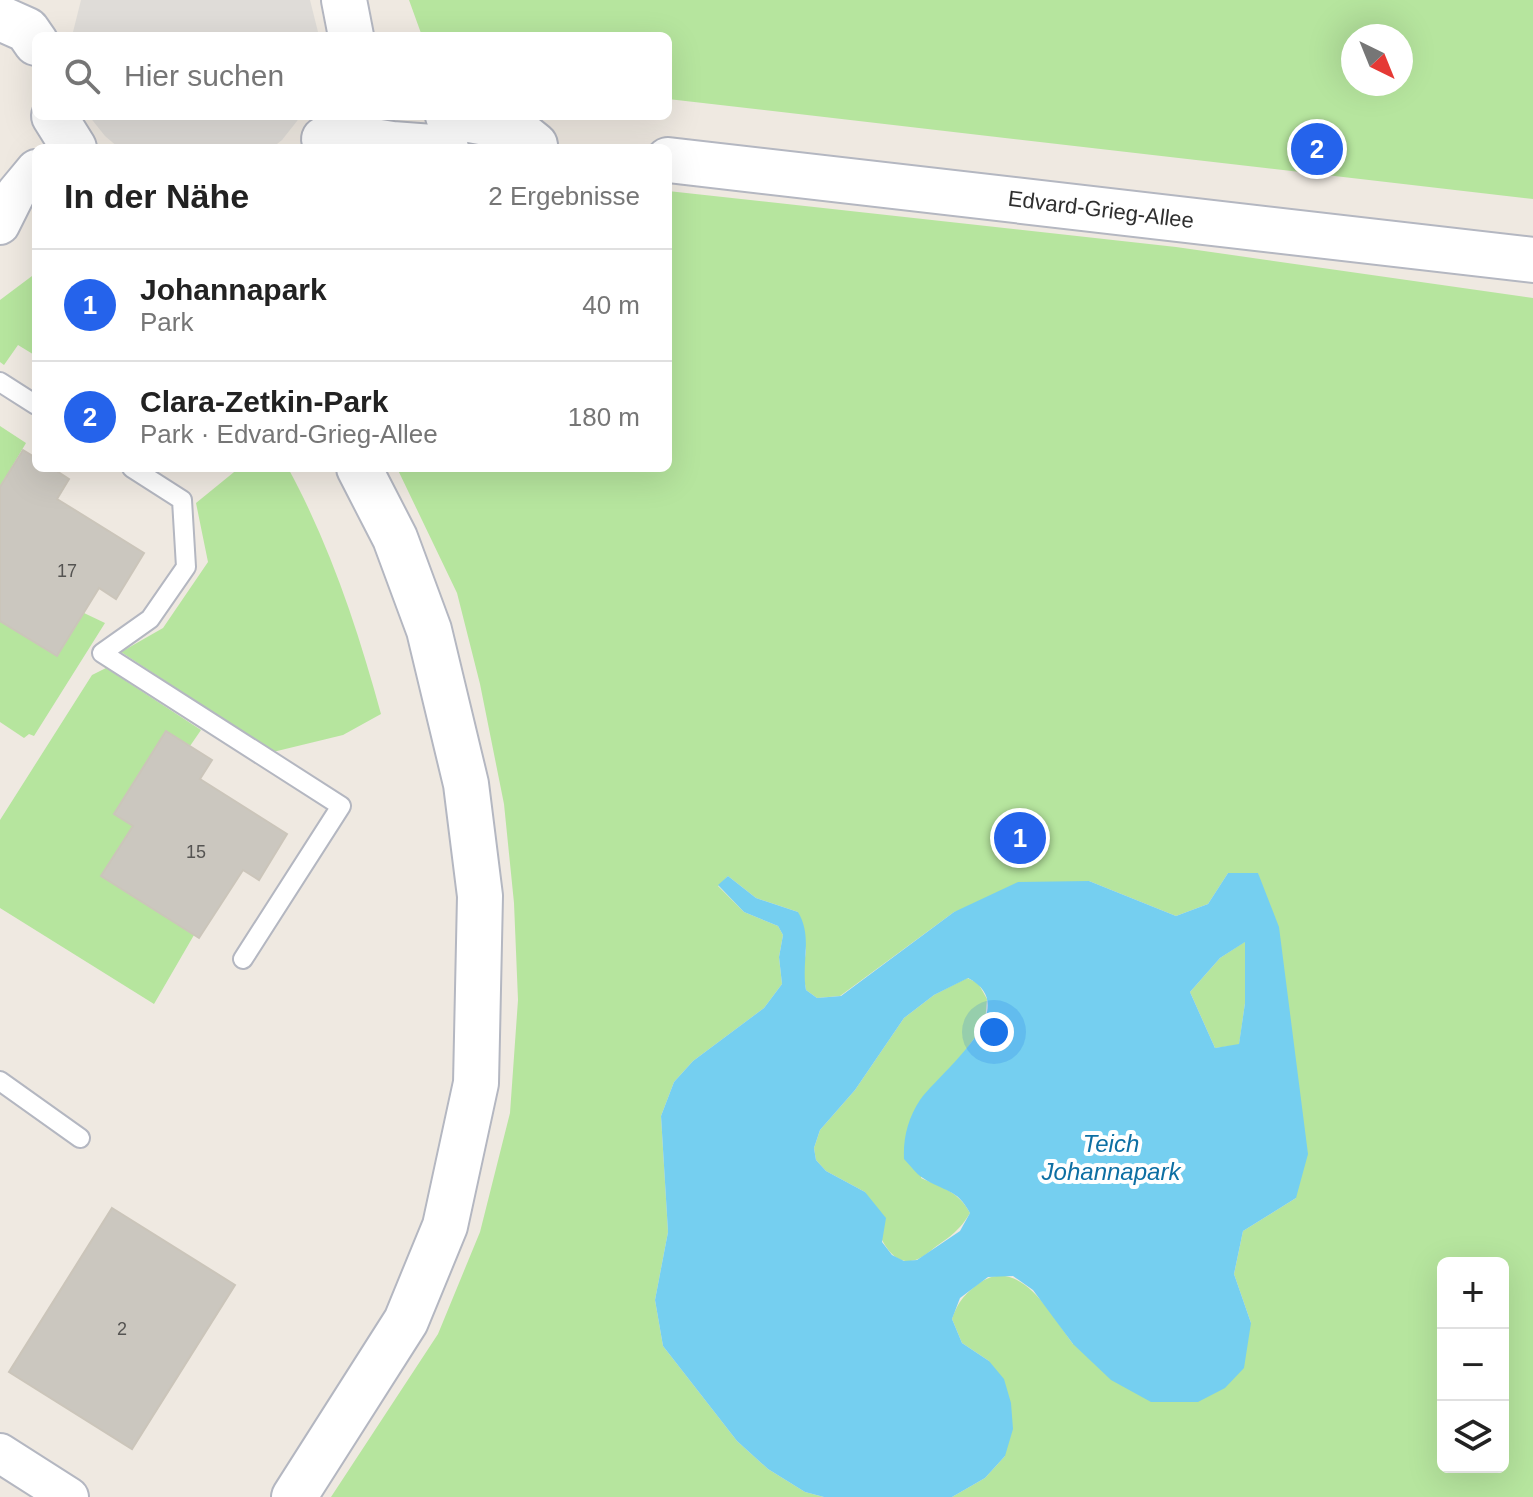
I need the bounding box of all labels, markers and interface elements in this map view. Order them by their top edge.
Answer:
north arrow [1341,24,1413,96]
search box [32,32,672,120]
icon: search [60,54,104,98]
text: Hier suchen [124,59,284,92]
pin: 2 [1291,119,1343,179]
text: In der Nähe [64,177,249,215]
text: 2 Ergebnisse [488,181,640,211]
street label: Edvard-Grieg-Allee [1007,186,1195,233]
text: Johannapark [140,273,327,306]
text: 1 [83,290,97,320]
text: 40 m [582,290,640,320]
text: Park [140,307,193,337]
text: Clara-Zetkin-Park [140,385,388,418]
text: 2 [83,402,97,432]
text: 180 m [568,402,640,432]
text: Park · Edvard-Grieg-Allee [140,419,438,449]
house number: 17 [57,561,77,581]
pin: 1 [994,808,1046,868]
house number: 15 [186,842,206,862]
your location [974,1012,1014,1052]
water label: Teich Johannapark [1041,1130,1182,1185]
map controls [1437,1257,1509,1473]
button: + [1437,1257,1509,1329]
house number: 2 [117,1319,127,1339]
button: − [1437,1329,1509,1401]
button: layers [1437,1401,1509,1473]

